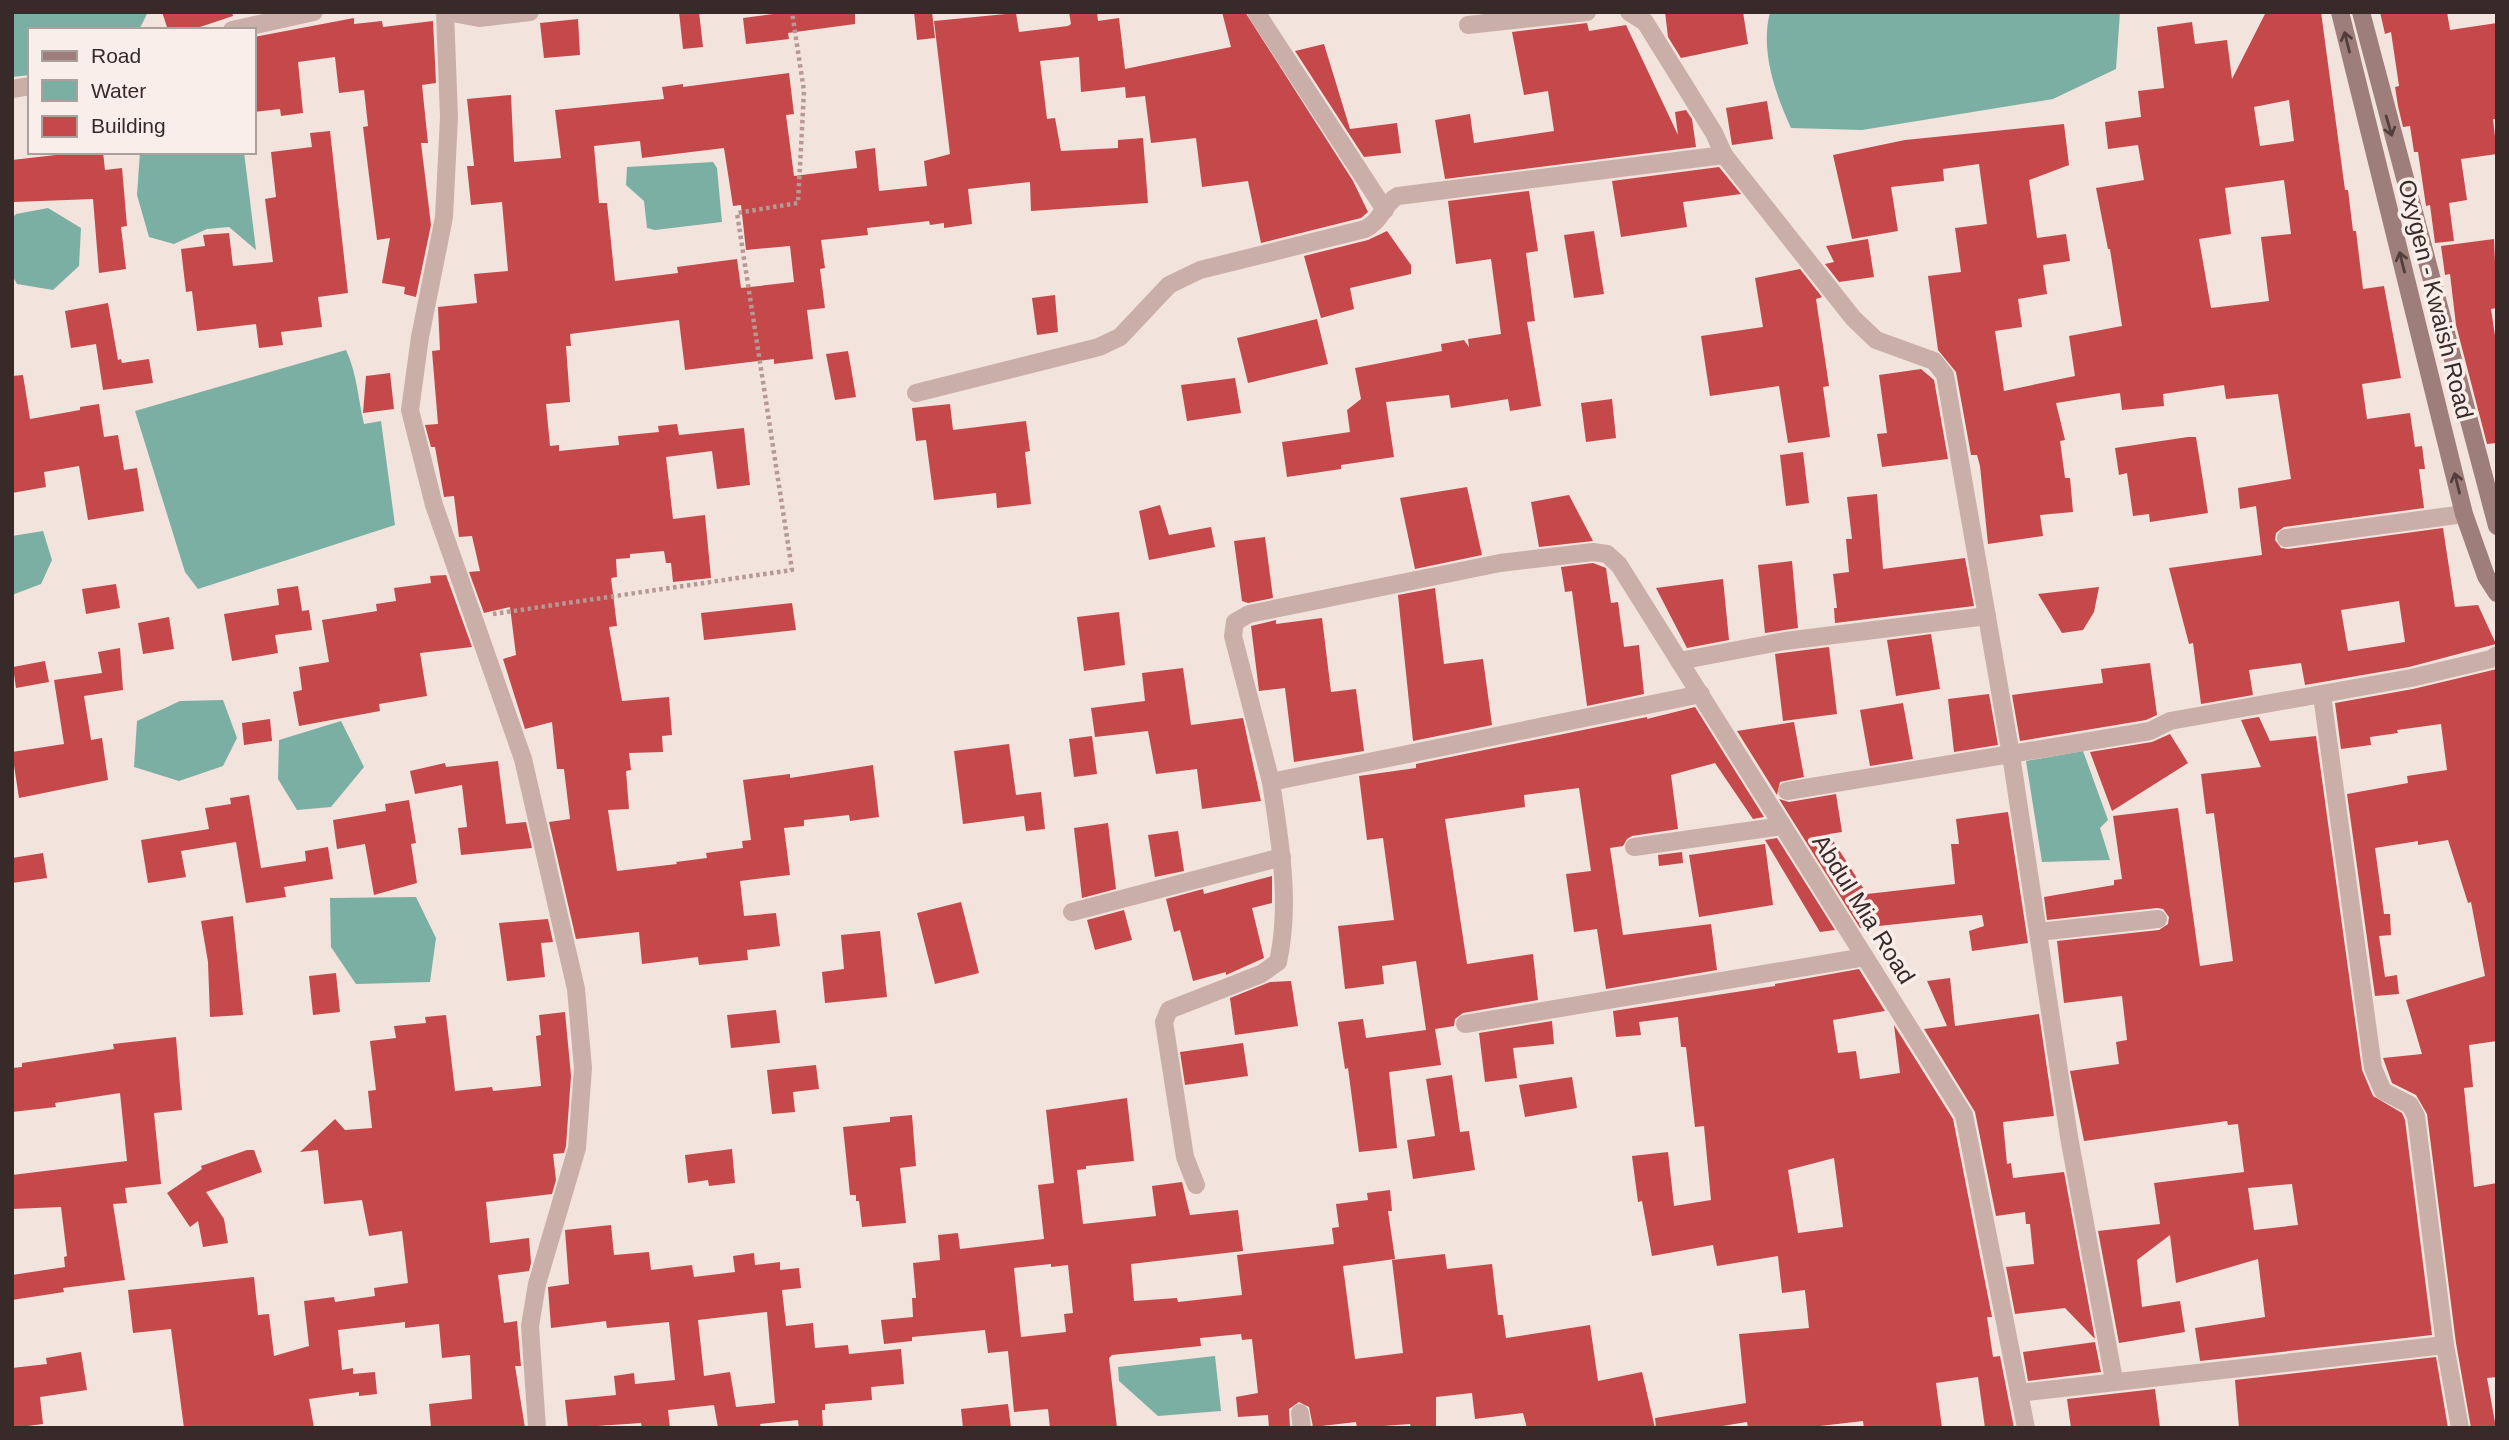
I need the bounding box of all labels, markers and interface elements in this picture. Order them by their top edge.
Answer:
legend [28,28,256,154]
one-way arrow [2340,31,2353,54]
text: Road [91,44,141,67]
text: Water [91,79,146,102]
text: Building [91,114,166,137]
one-way arrow [2383,114,2396,137]
street label: Oxygen - Kwaish Road [2393,177,2479,421]
one-way arrow [2395,252,2408,274]
one-way arrow [2449,472,2463,495]
street label: Abdul Mia Road [1807,829,1921,989]

